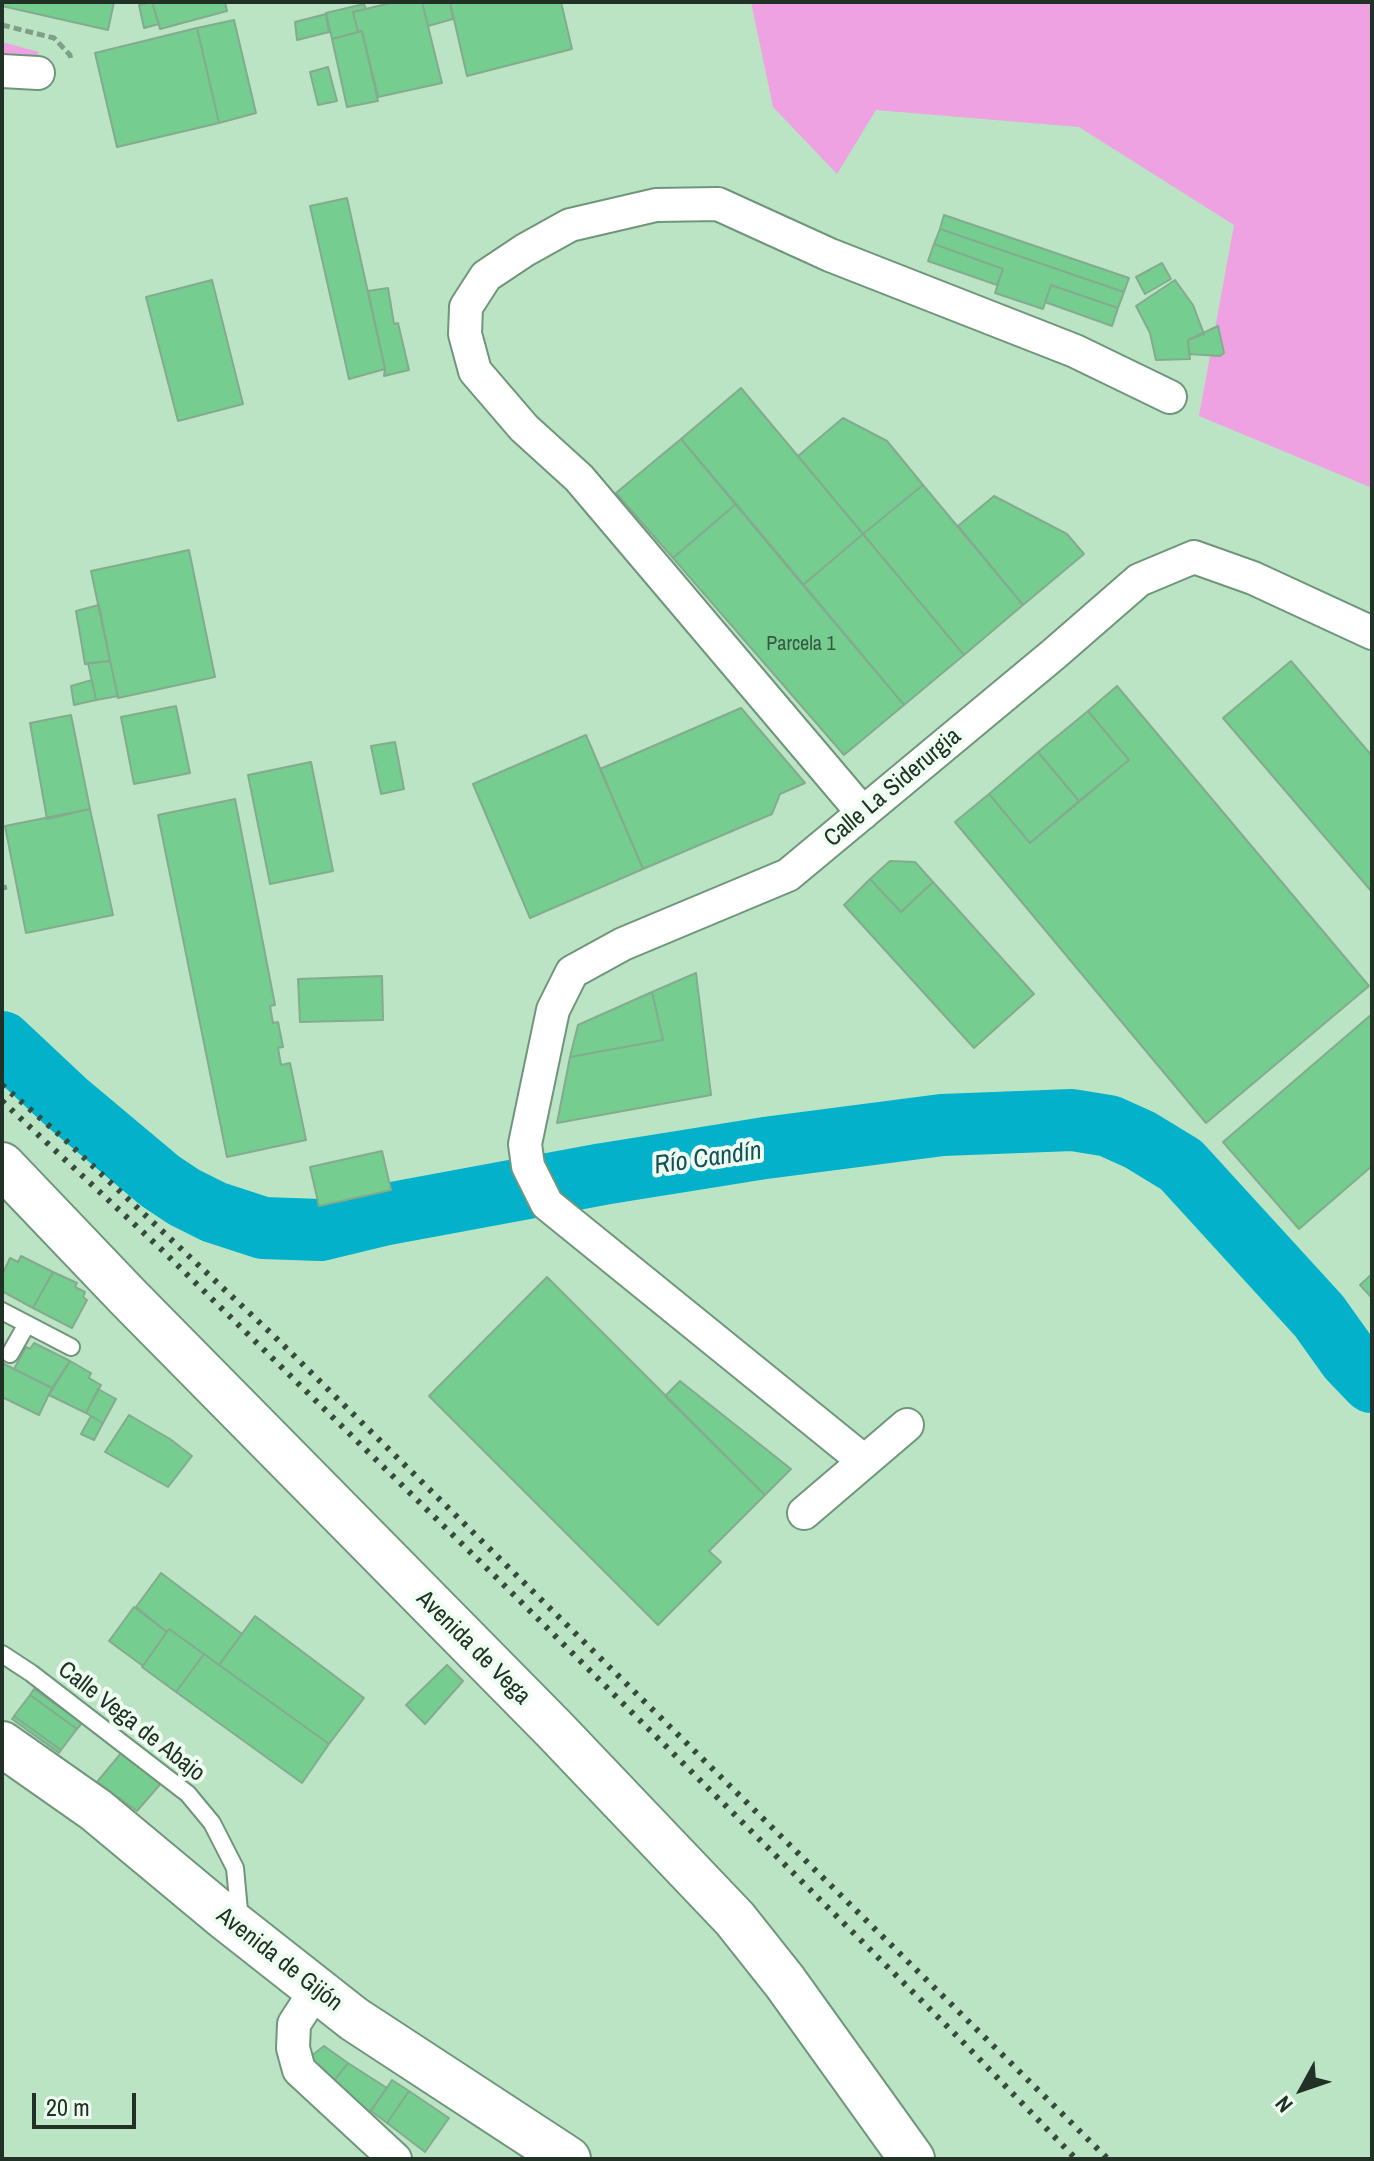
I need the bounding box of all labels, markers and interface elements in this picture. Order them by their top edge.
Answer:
house number: Parcela 1 [766,633,836,657]
street label: Calle La Siderurgia [819,722,967,854]
water label: Río Candín [652,1136,764,1182]
street label: Avenida de Vega [410,1585,536,1711]
street label: Calle Vega de Abajo [52,1656,210,1788]
street label: Avenida de Gijón [210,1902,348,2018]
north arrow [1262,2049,1342,2129]
scale bar [36,2077,140,2127]
text: N [1268,2090,1299,2119]
text: 20 m [46,2091,90,2123]

